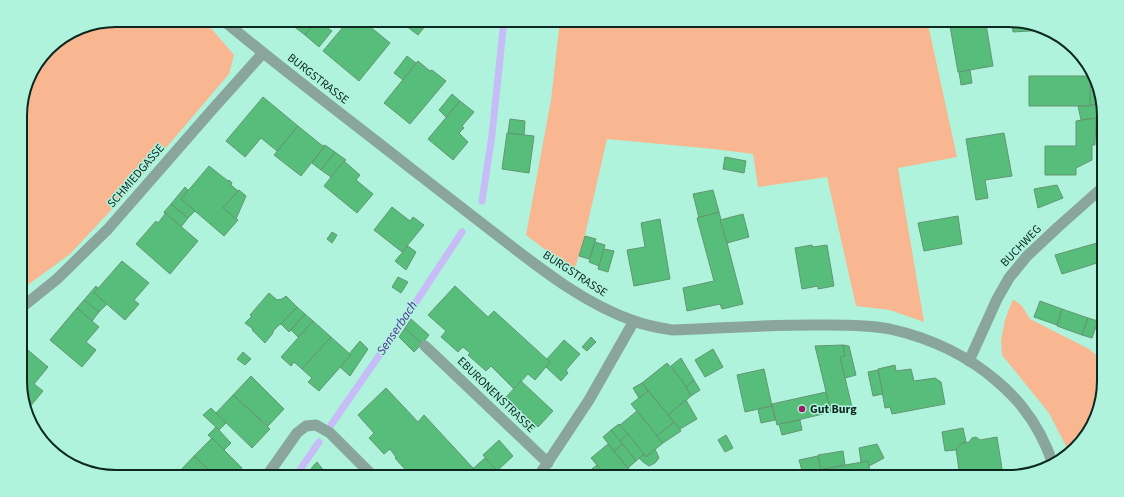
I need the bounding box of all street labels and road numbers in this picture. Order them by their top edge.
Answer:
street label: BURGSTRASSE [284,50,352,108]
street label: SCHMIEDGASSE [103,140,169,212]
street label: BUCHWEG [997,221,1045,271]
street label: BURGSTRASSE [539,247,611,301]
street label: EBURONENSTRASSE [453,353,539,437]

